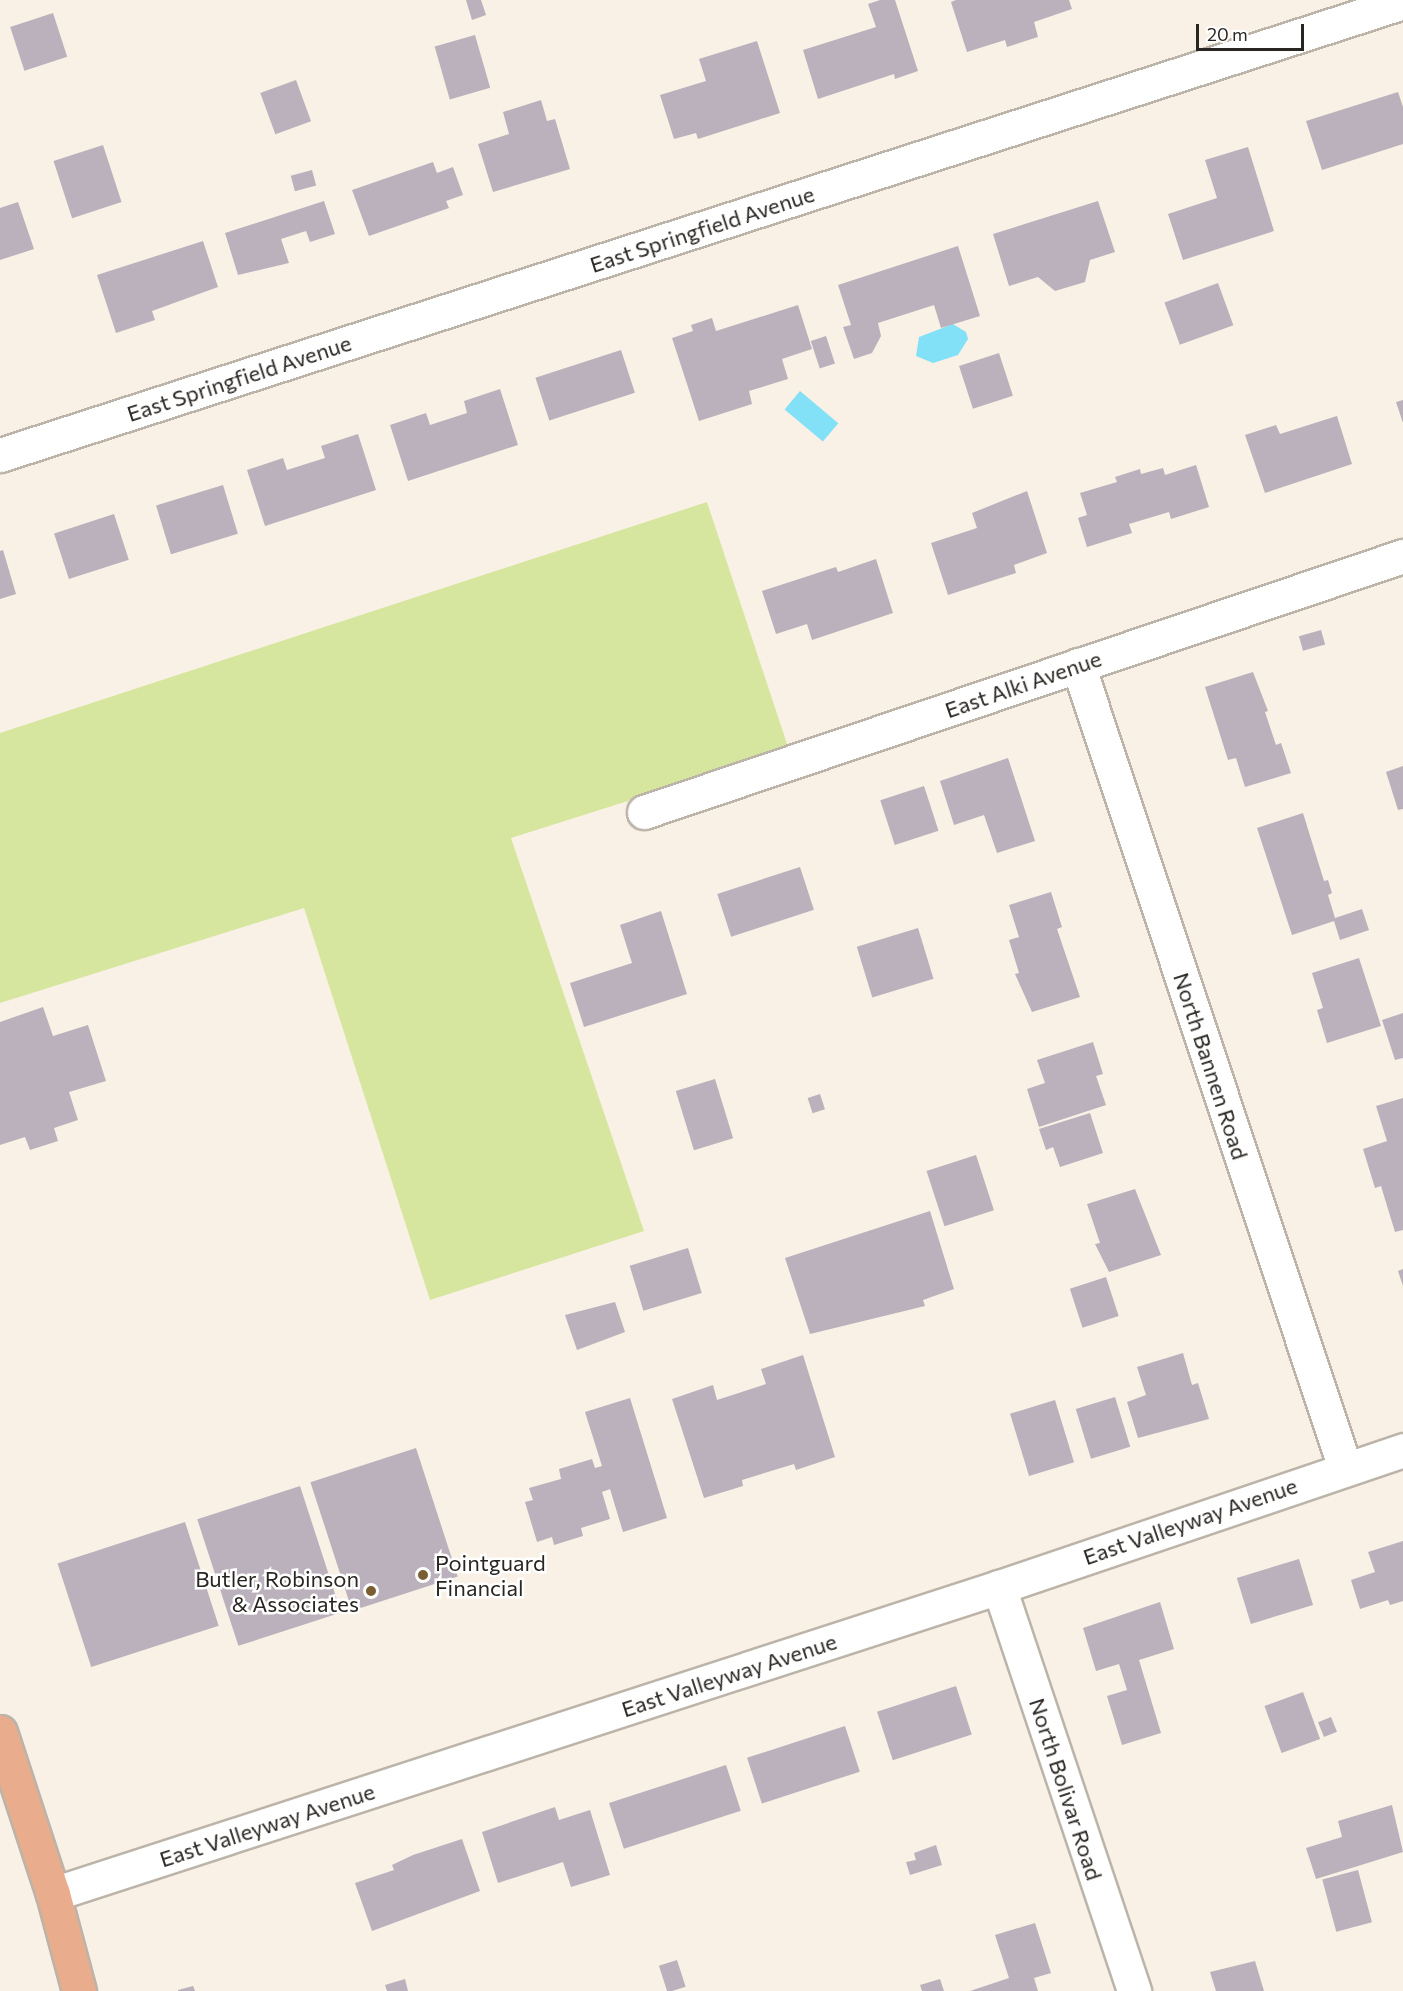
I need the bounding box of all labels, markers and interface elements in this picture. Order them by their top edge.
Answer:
scale bar [1199,12,1307,50]
text: 20 m [1207,23,1248,45]
street label: East Springfield Avenue [586,180,818,278]
street label: East Springfield Avenue [123,329,355,427]
street label: East Alki Avenue [941,645,1105,723]
street label: North Bannen Road [1168,969,1254,1163]
street label: East Valleyway Avenue [1079,1472,1301,1570]
place label: Pointguard Financial [435,1549,546,1600]
place label: Butler, Robinson & Associates [195,1565,359,1616]
marker: Pointguard Financial [416,1568,430,1582]
marker: Butler, Robinson & Associates [364,1584,378,1598]
street label: East Valleyway Avenue [618,1628,840,1722]
street label: North Bolivar Road [1024,1695,1108,1883]
street label: East Valleyway Avenue [156,1778,378,1872]

